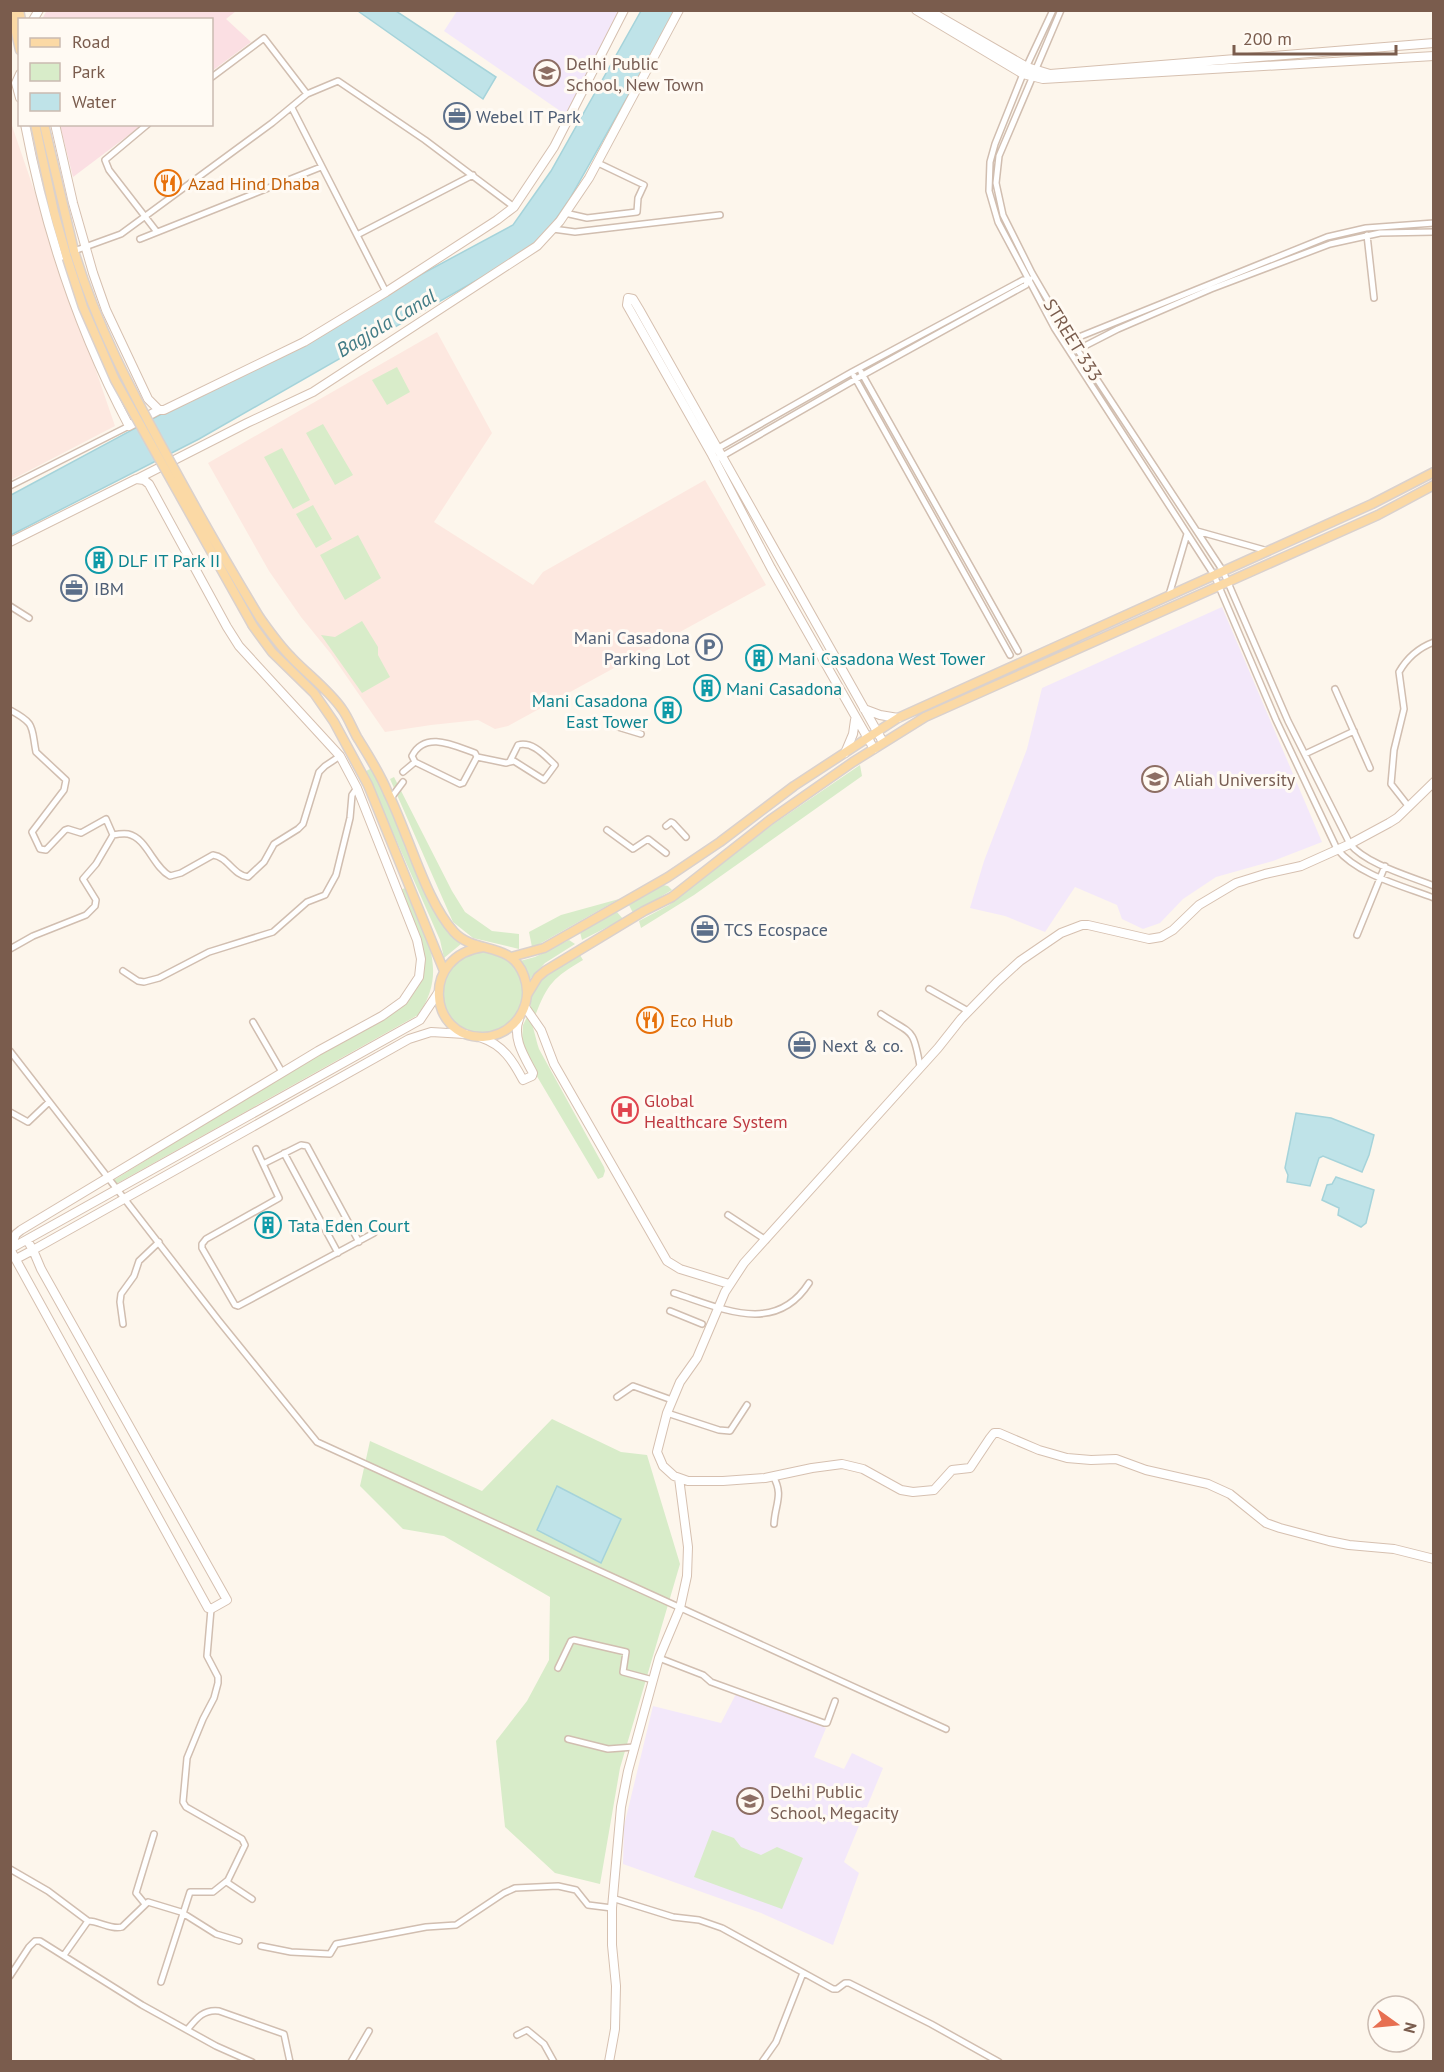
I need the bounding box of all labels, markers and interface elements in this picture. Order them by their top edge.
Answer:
legend [18,18,213,126]
scale bar [1234,18,1396,56]
text: 200 m [1243,27,1292,50]
text: Road [72,30,110,53]
place label: Delhi Public School, New Town [566,52,704,96]
school or university icon: Delhi Public School, New Town [532,58,562,88]
text: Park [72,60,105,83]
text: Water [72,90,116,113]
office icon: Webel IT Park [442,101,472,131]
place label: Webel IT Park [476,105,581,128]
restaurant icon: Azad Hind Dhaba [153,168,183,198]
place label: Azad Hind Dhaba [188,172,320,195]
water label: Bagjola Canal [331,283,441,363]
street label: STREET 333 [1039,294,1107,386]
building icon: DLF IT Park II [84,545,114,575]
place label: DLF IT Park II [118,549,220,572]
office icon: IBM [59,573,89,603]
place label: IBM [94,577,124,600]
place label: Mani Casadona Parking Lot [574,626,690,670]
parking icon: Mani Casadona Parking Lot [694,632,724,662]
building icon: Mani Casadona West Tower [744,643,774,673]
place label: Mani Casadona West Tower [778,647,985,670]
building icon: Mani Casadona [692,673,722,703]
place label: Mani Casadona [726,677,842,700]
place label: Mani Casadona East Tower [532,689,648,733]
building icon: Mani Casadona East Tower [653,695,683,725]
school or university icon: Aliah University [1140,764,1170,794]
place label: Aliah University [1174,768,1296,791]
office icon: TCS Ecospace [690,914,720,944]
place label: TCS Ecospace [724,918,828,941]
restaurant icon: Eco Hub [635,1005,665,1035]
place label: Eco Hub [670,1009,733,1032]
office icon: Next & co. [787,1030,817,1060]
place label: Next & co. [822,1034,903,1057]
place label: Global Healthcare System [644,1089,788,1133]
hospital icon: Global Healthcare System [610,1095,640,1125]
building icon: Tata Eden Court [253,1210,283,1240]
place label: Tata Eden Court [288,1214,410,1237]
place label: Delhi Public School, Megacity [770,1780,899,1824]
school or university icon: Delhi Public School, Megacity [735,1786,765,1816]
north arrow [1366,1994,1426,2054]
text: N [1399,2020,1422,2036]

